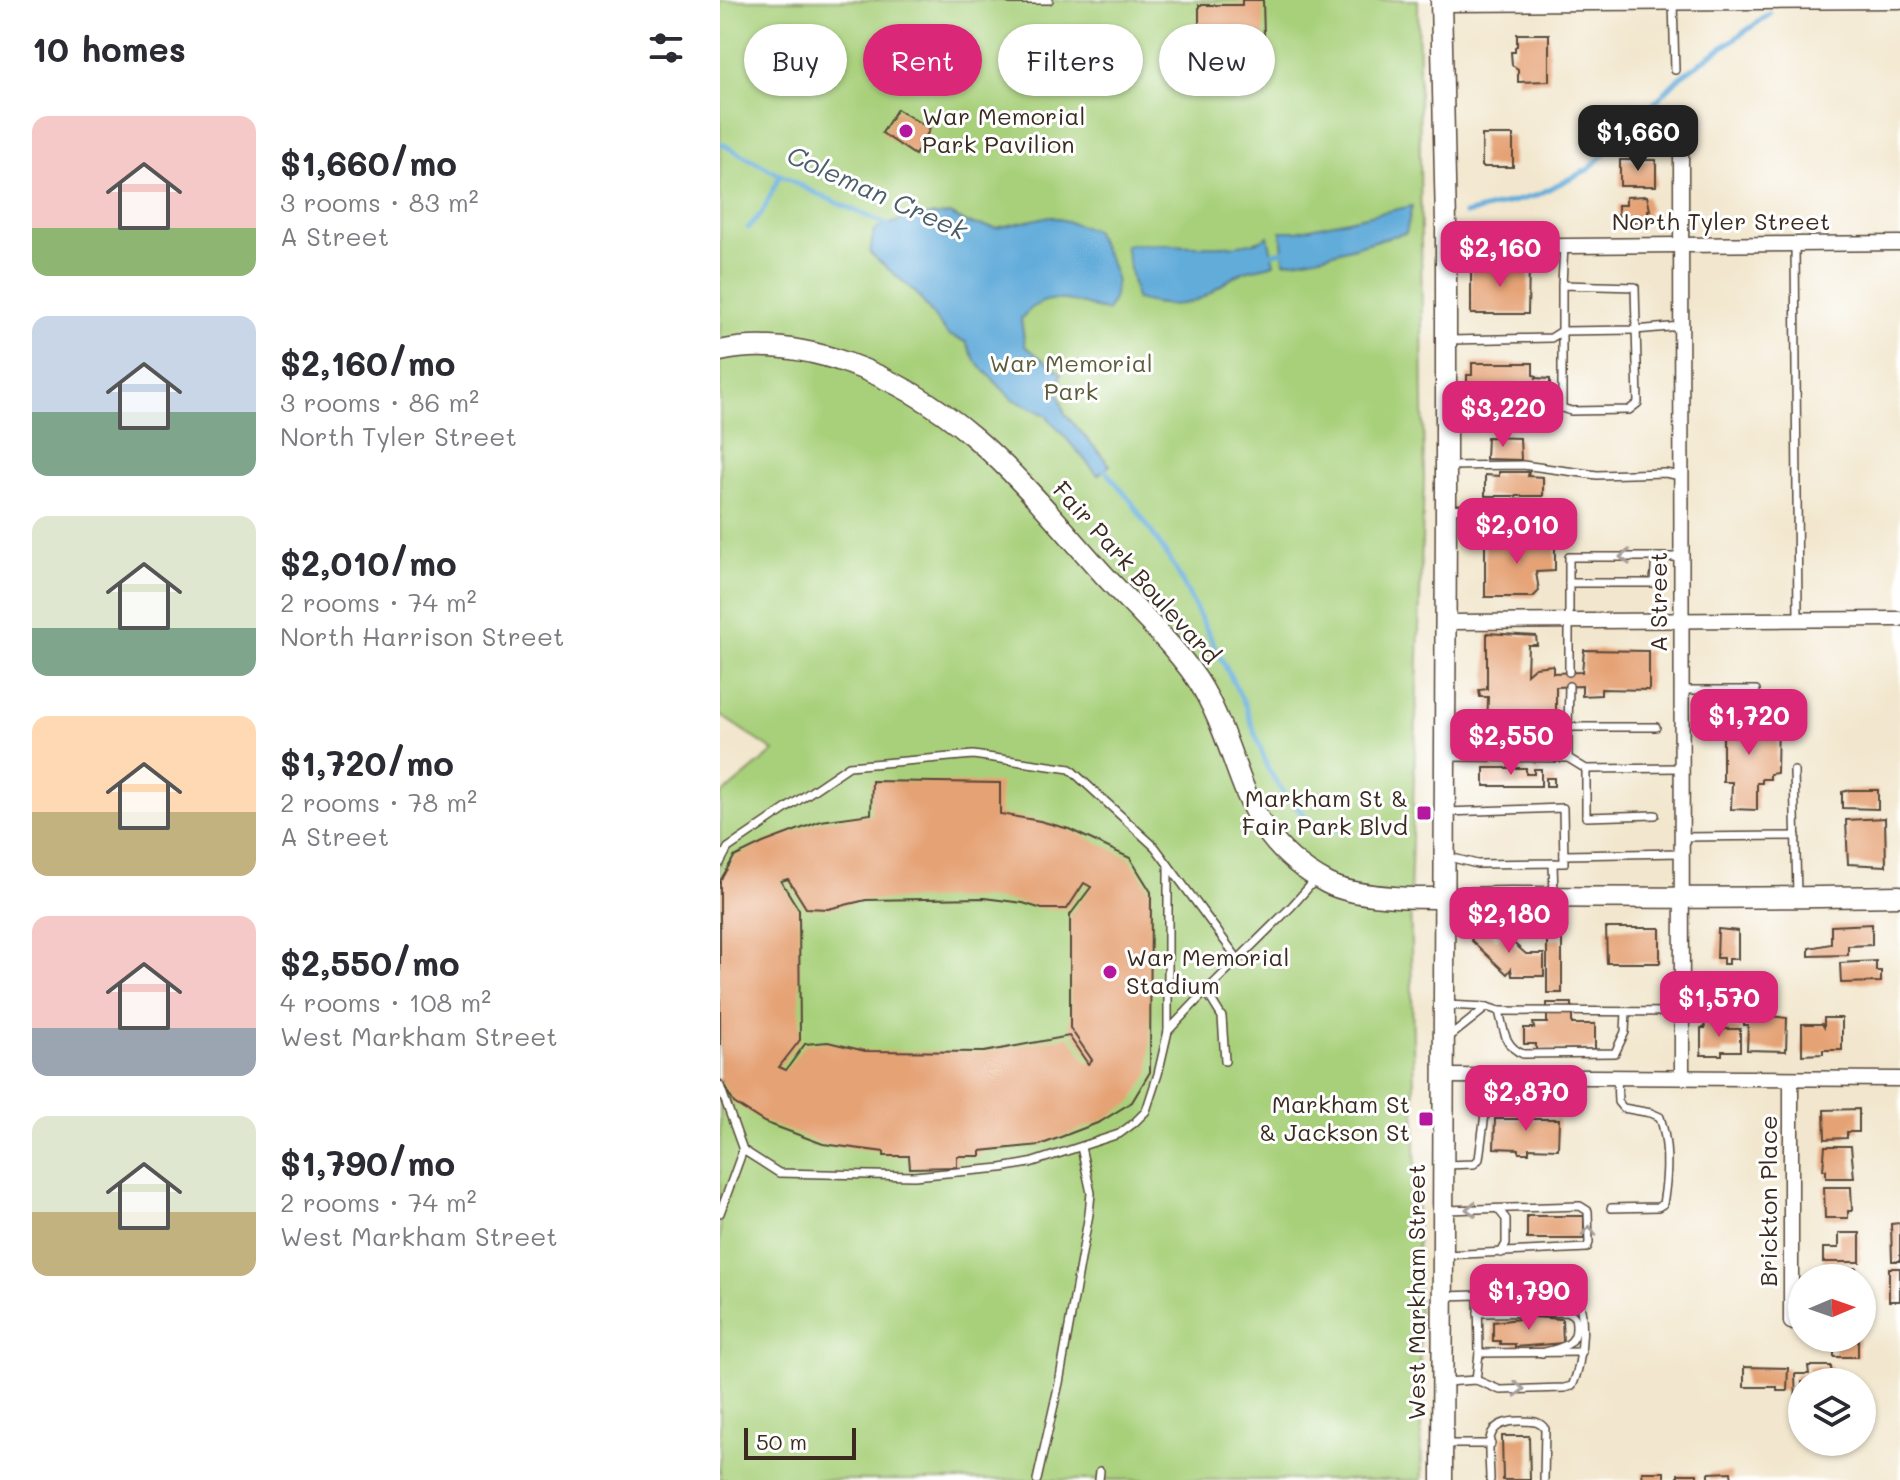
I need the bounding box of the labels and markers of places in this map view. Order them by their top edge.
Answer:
place label: War Memorial Park Pavilion [922,100,1085,159]
pin: $1,660 [1573,105,1703,173]
marker: War Memorial Park Pavilion [897,122,915,140]
pin: $2,160 [1435,221,1565,289]
pin: $3,220 [1438,381,1568,449]
pin: $2,010 [1452,498,1582,566]
pin: $1,720 [1684,689,1814,757]
pin: $2,550 [1446,709,1576,777]
place label: Markham St & Fair Park Blvd [1242,782,1408,841]
marker: Markham St & Fair Park Blvd [1415,804,1433,822]
pin: $2,180 [1444,887,1574,955]
place label: War Memorial Stadium [1126,941,1289,1000]
marker: War Memorial Stadium [1101,963,1119,981]
pin: $1,570 [1654,971,1784,1039]
pin: $2,870 [1461,1065,1591,1133]
place label: Markham St & Jackson St [1259,1088,1410,1147]
marker: Markham St & Jackson St [1417,1110,1435,1128]
pin: $1,790 [1464,1264,1594,1332]

